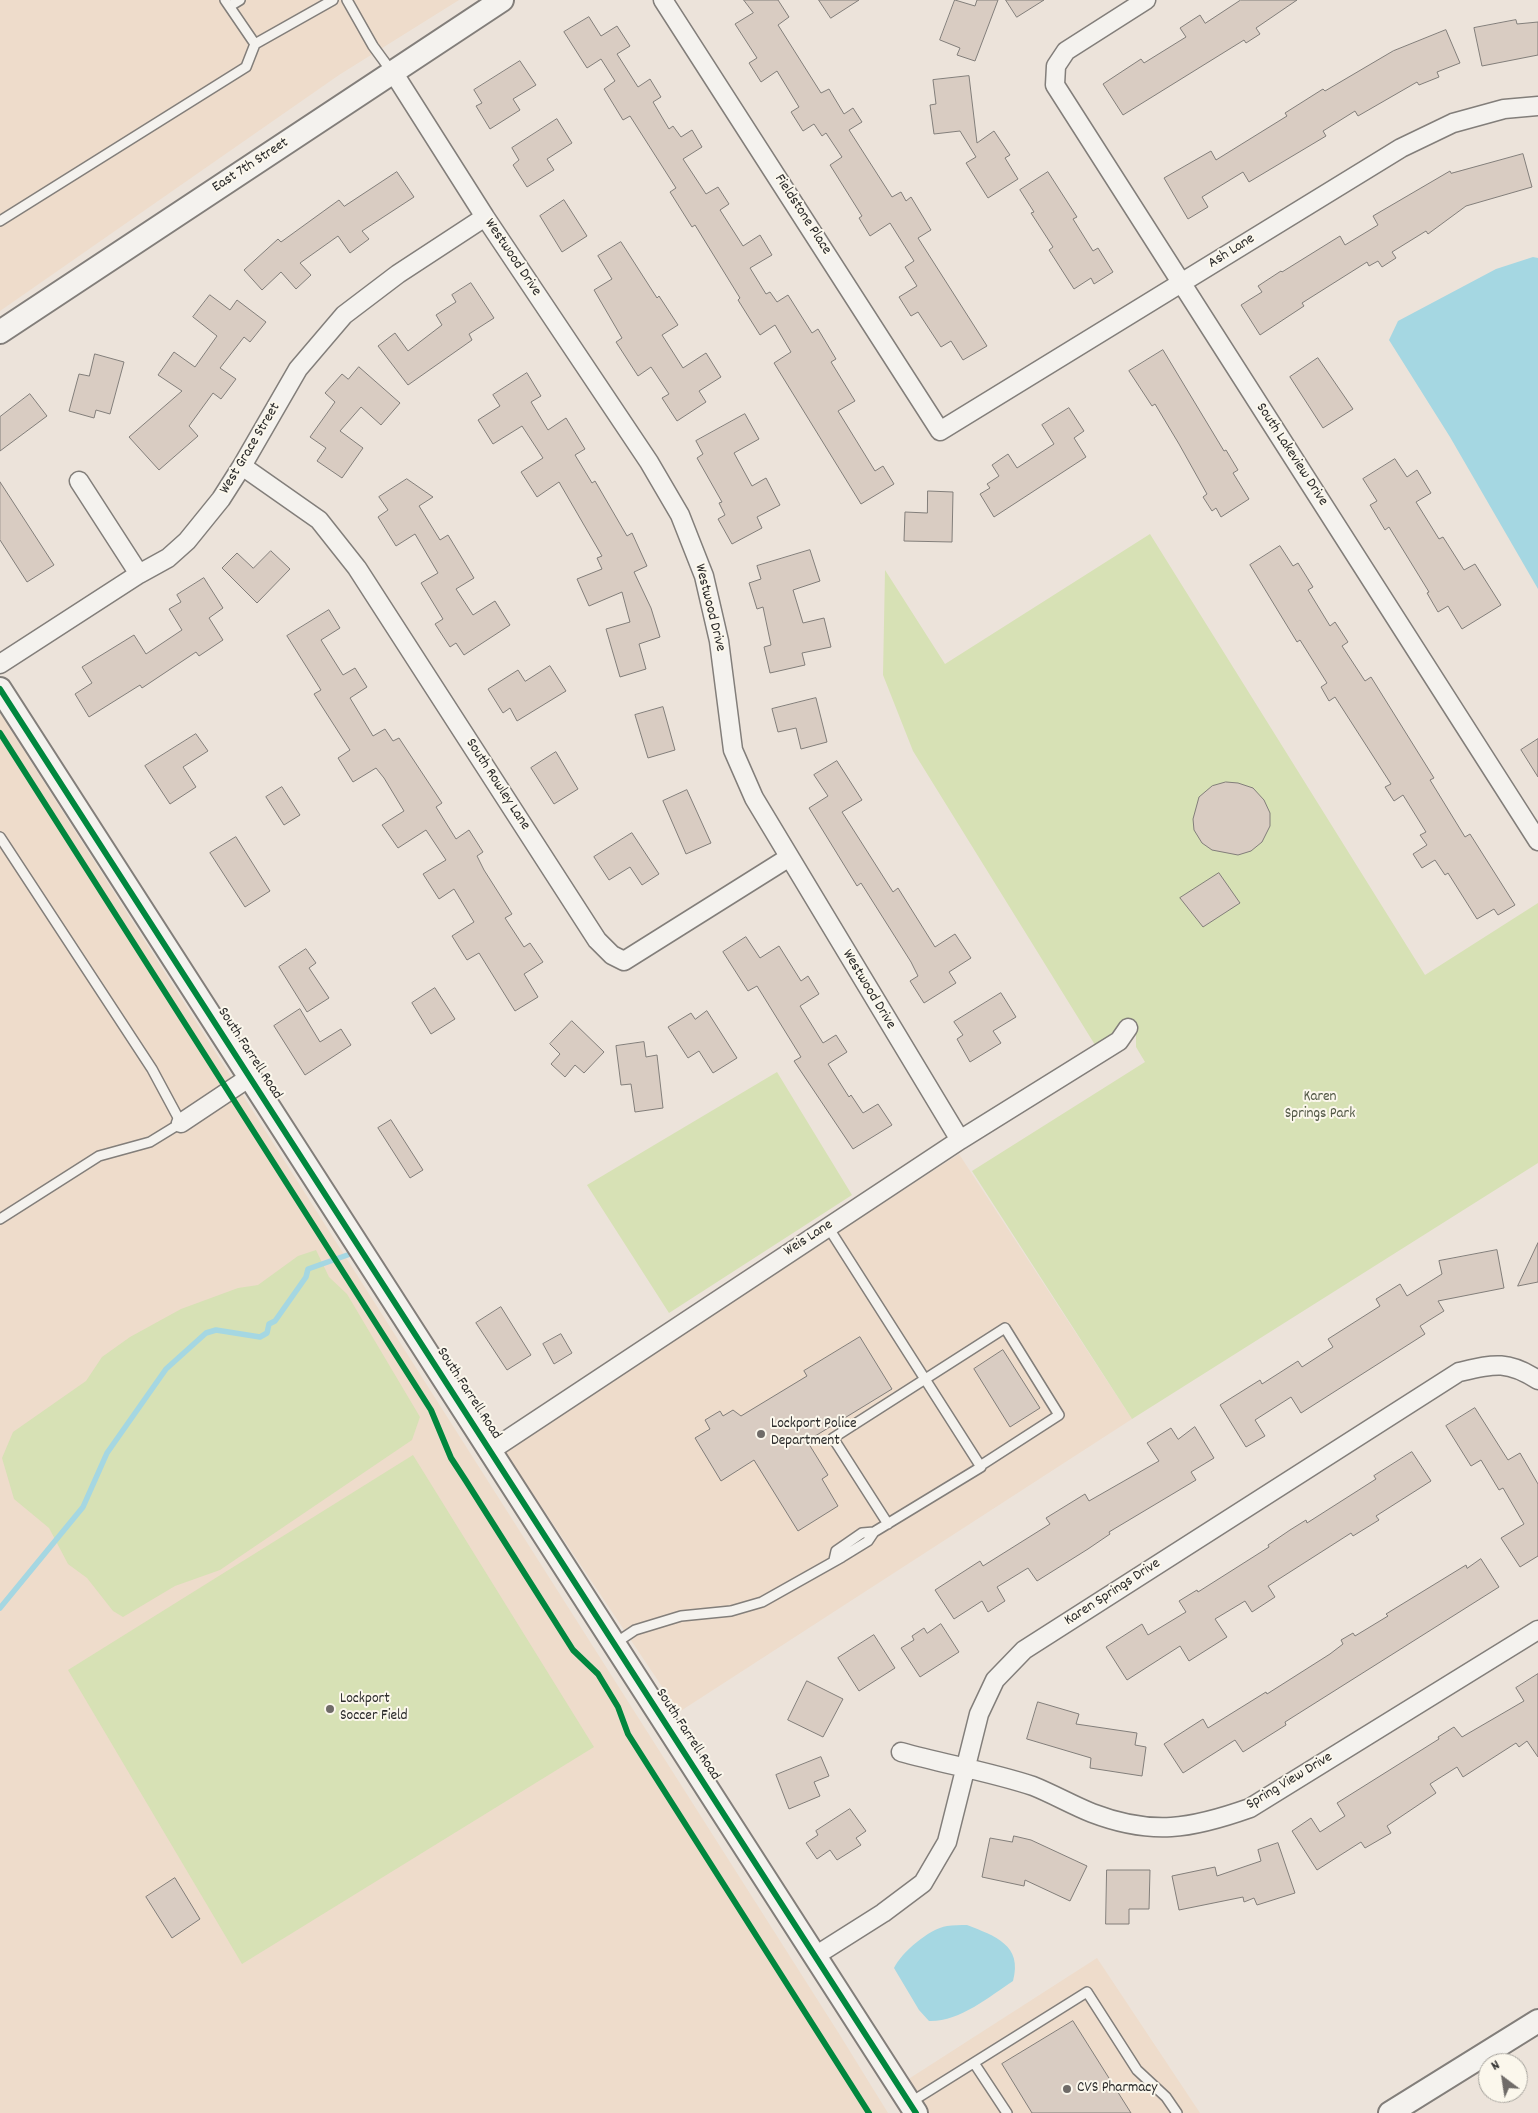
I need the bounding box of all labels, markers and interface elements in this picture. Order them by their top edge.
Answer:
street label: East 7th Street [210,135,292,197]
street label: Fieldstone Place [769,171,835,259]
street label: Westwood Drive [480,216,544,300]
street label: Ash Lane [1205,231,1259,273]
street label: West Grace Street [217,400,285,498]
street label: South Lakeview Drive [1251,400,1331,510]
street label: Westwood Drive [689,562,729,654]
street label: South Rowley Lane [461,736,533,834]
street label: Westwood Drive [837,947,899,1033]
street label: South Farrell Road [213,1005,285,1103]
park label: Karen Springs Park [1285,1089,1355,1124]
street label: Weis Lane [781,1217,837,1261]
street label: South Farrell Road [432,1345,504,1443]
place label: Lockport Police Department [771,1416,857,1451]
marker: Lockport Police Department [755,1428,767,1440]
street label: Karen Springs Drive [1062,1555,1164,1631]
street label: South Farrell Road [651,1686,723,1784]
place label: Lockport Soccer Field [340,1691,408,1726]
marker: Lockport Soccer Field [324,1703,336,1715]
street label: Spring View Drive [1244,1749,1336,1815]
north arrow [1478,2053,1528,2103]
text: N [1488,2056,1504,2076]
place label: CVS Pharmacy [1077,2080,1157,2098]
marker: CVS Pharmacy [1061,2083,1073,2095]

